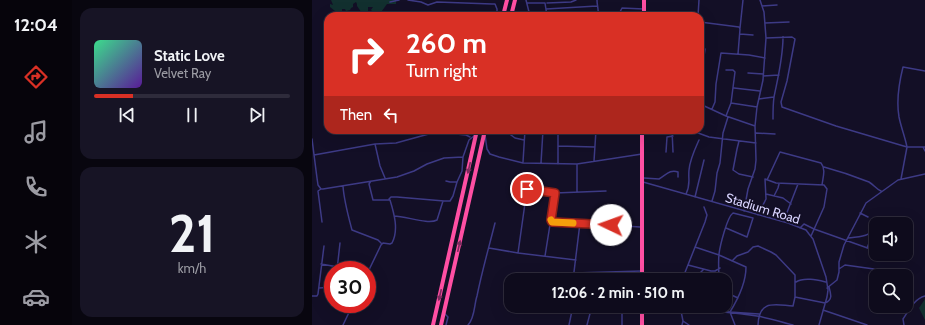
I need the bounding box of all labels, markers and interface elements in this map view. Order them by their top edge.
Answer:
text: 12:04 [14,14,58,36]
text: 260 m [406,26,487,60]
icon: right [340,28,392,80]
text: Static Love [154,47,225,65]
text: Turn right [406,60,477,82]
icon: directions [22,63,50,91]
text: Velvet Ray [154,65,211,81]
icon: previous [116,104,138,126]
icon: pause [181,104,203,126]
icon: next [246,104,268,126]
icon: left [380,104,402,126]
text: Then [340,106,372,124]
icon: music [22,118,50,146]
one-way arrow [465,162,471,174]
pin [510,172,544,206]
icon: phone [22,173,50,201]
icon: arrive [516,178,538,200]
street label: Stadium Road [724,189,802,227]
text: 21 [169,202,215,265]
position arrow [590,204,632,246]
map controls [869,217,913,313]
button: sound [869,217,913,261]
icon: climate [22,228,50,256]
one-way arrow [456,240,462,252]
text: km/h [178,260,206,276]
speed limit sign: 30 [324,261,376,313]
button: search [869,269,913,313]
icon: car [22,283,50,311]
text: 12:06 · 2 min · 510 m [551,284,685,302]
one-way arrow [436,289,442,301]

